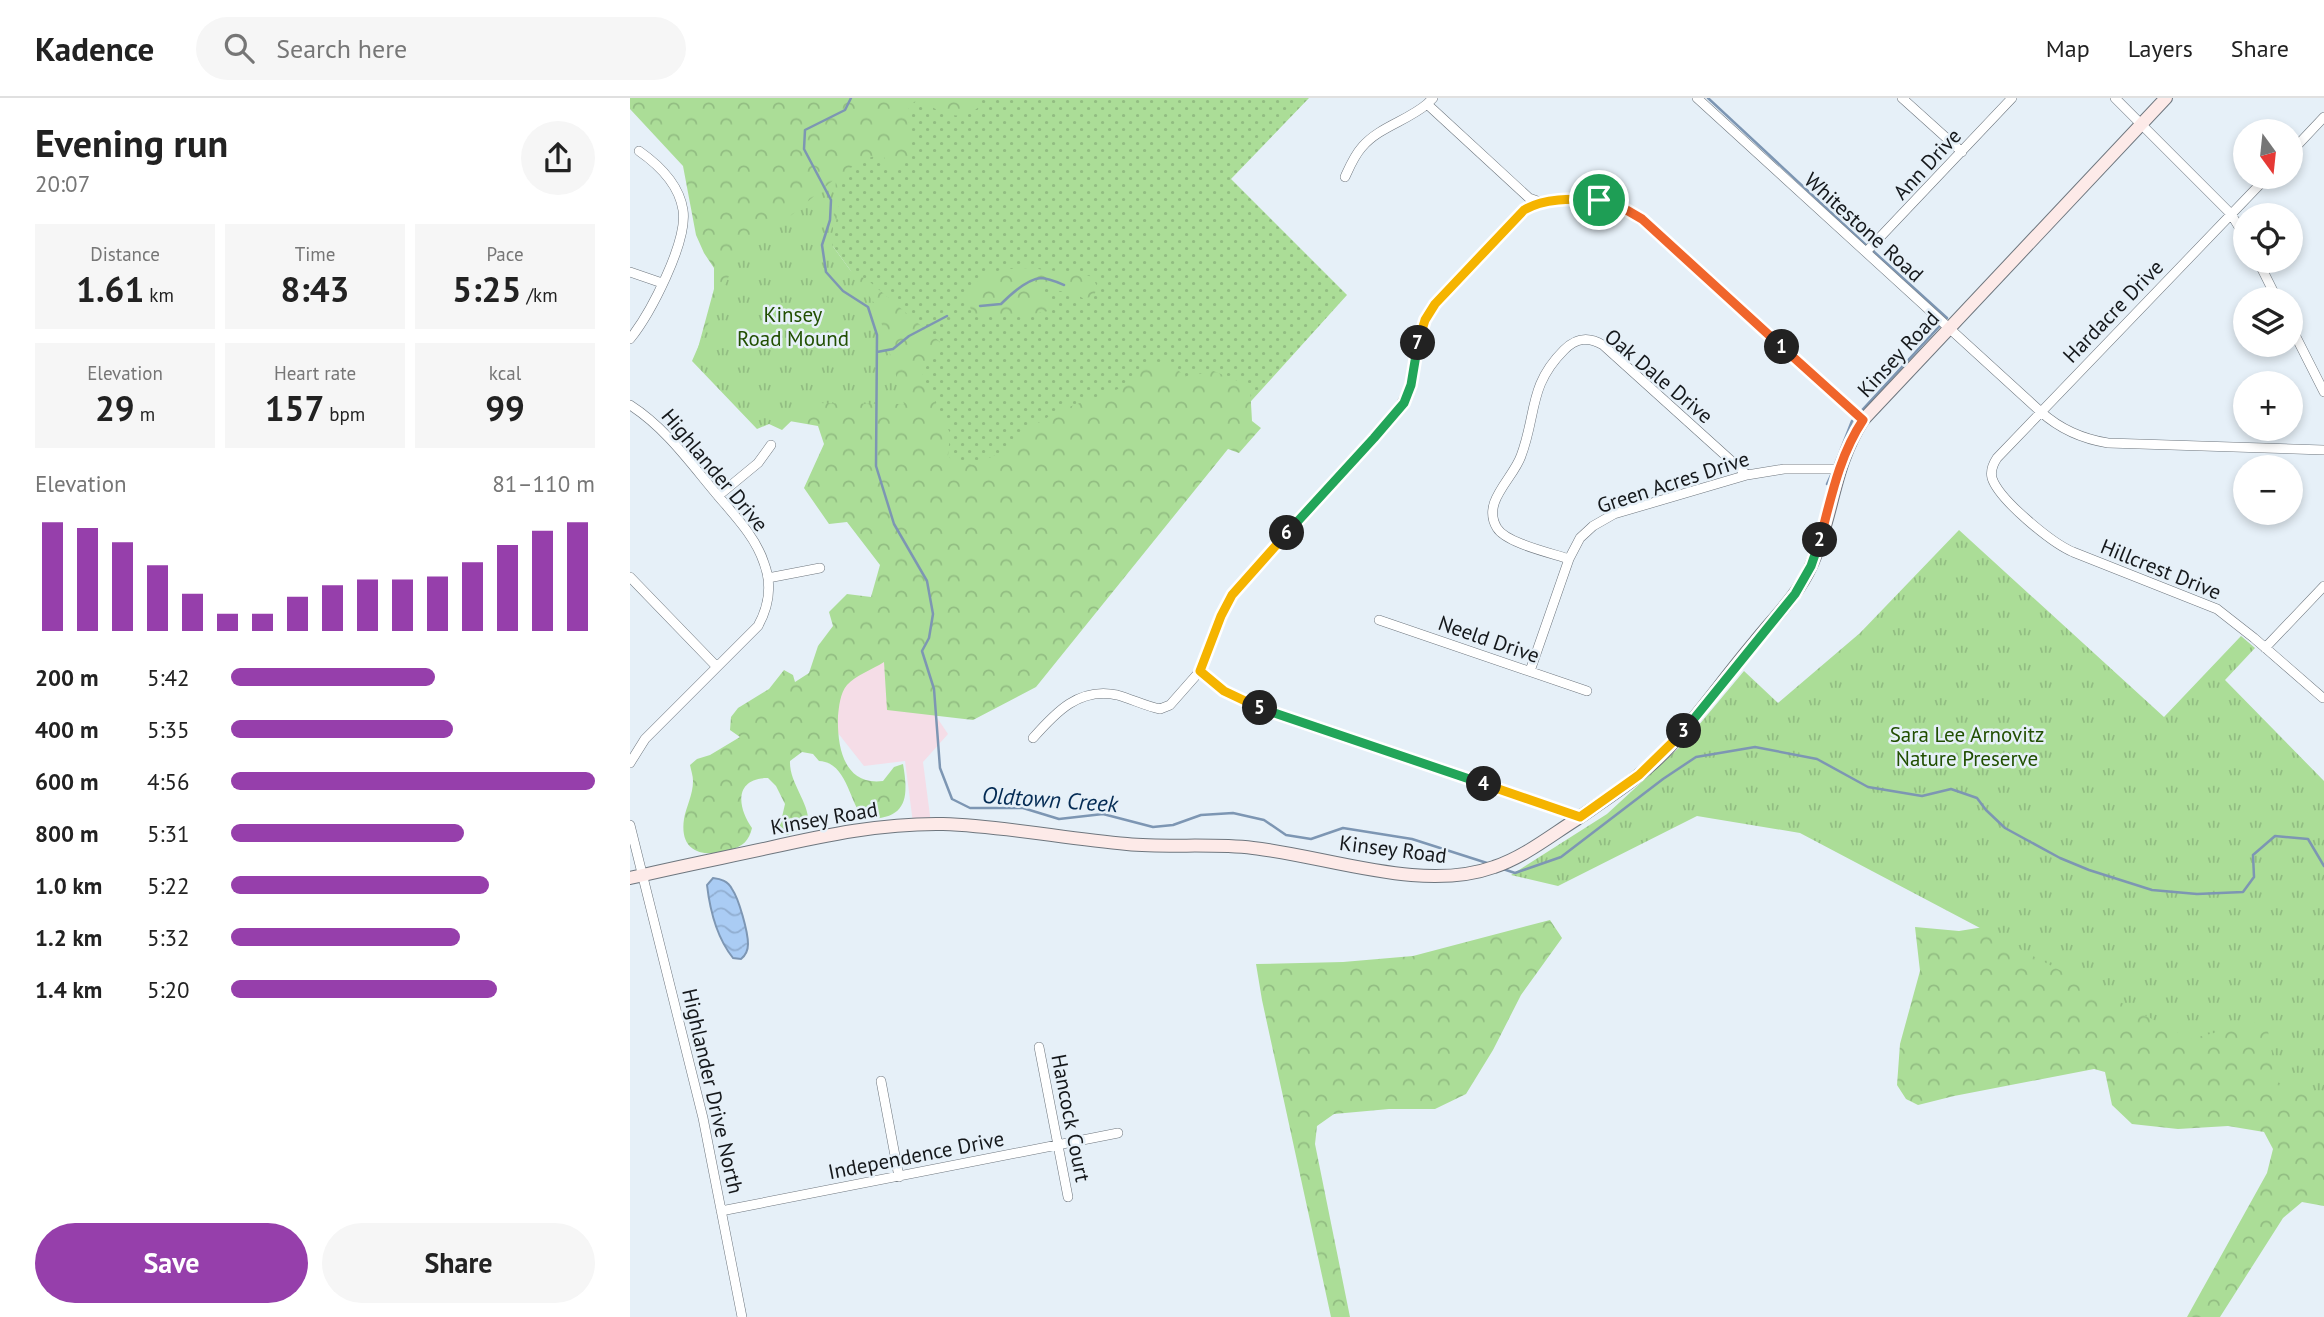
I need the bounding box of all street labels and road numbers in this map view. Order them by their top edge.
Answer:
street label: Ann Drive [1887,123,1967,205]
street label: Whitestone Road [1799,166,1929,288]
street label: Hardacre Drive [2057,254,2169,368]
street label: Kinsey Road [1851,305,1945,403]
street label: Oak Dale Drive [1599,323,1719,429]
street label: Highlander Drive [656,403,774,537]
street label: Green Acres Drive [1594,445,1752,519]
street label: Hillcrest Drive [2097,533,2225,605]
street label: Neeld Drive [1435,609,1543,669]
street label: Kinsey Road [768,795,880,841]
street label: Kinsey Road [1338,829,1448,869]
street label: Highlander Drive North [676,986,750,1196]
street label: Hancock Court [1045,1052,1097,1184]
street label: Independence Drive [826,1125,1006,1185]

